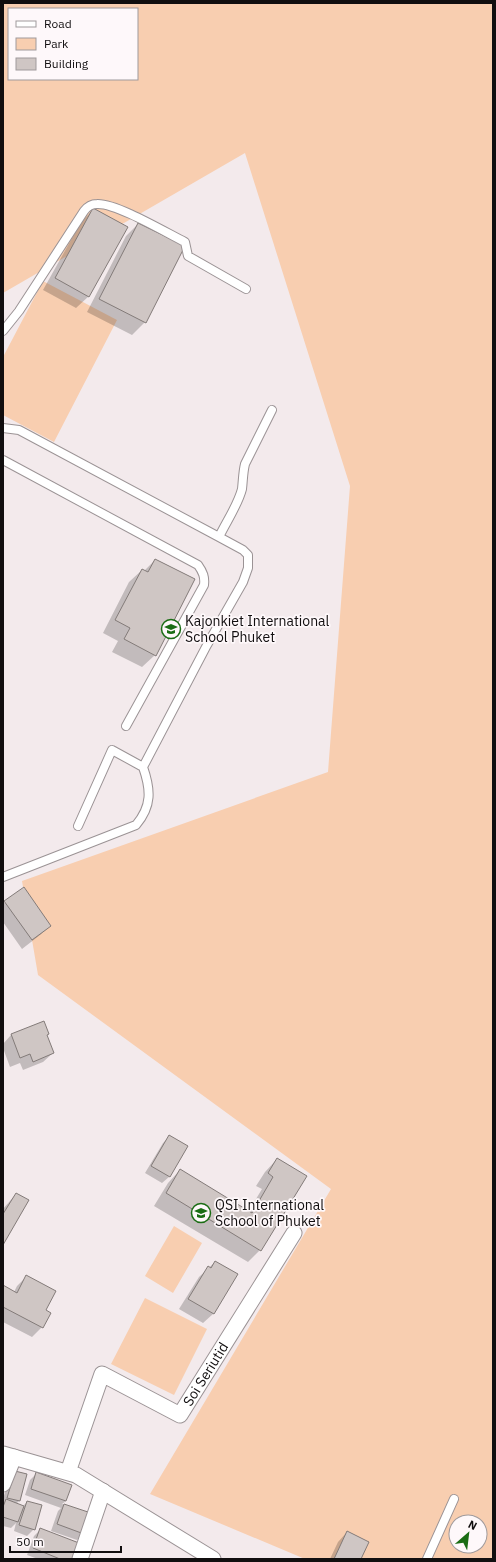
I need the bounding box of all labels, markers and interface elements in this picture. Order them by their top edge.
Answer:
legend [8,8,138,80]
text: Road [44,16,72,31]
text: Park [44,36,69,51]
text: Building [44,56,89,71]
place label: Kajonkiet International School Phuket [185,612,330,646]
school or university icon: Kajonkiet International School Phuket [160,618,182,640]
place label: QSI International School of Phuket [215,1196,324,1230]
school or university icon: QSI International School of Phuket [190,1202,212,1224]
street label: Soi Seriutid [179,1339,232,1409]
north arrow [448,1514,488,1554]
text: N [466,1517,480,1533]
scale bar [10,1528,121,1554]
text: 50 m [16,1534,44,1549]

